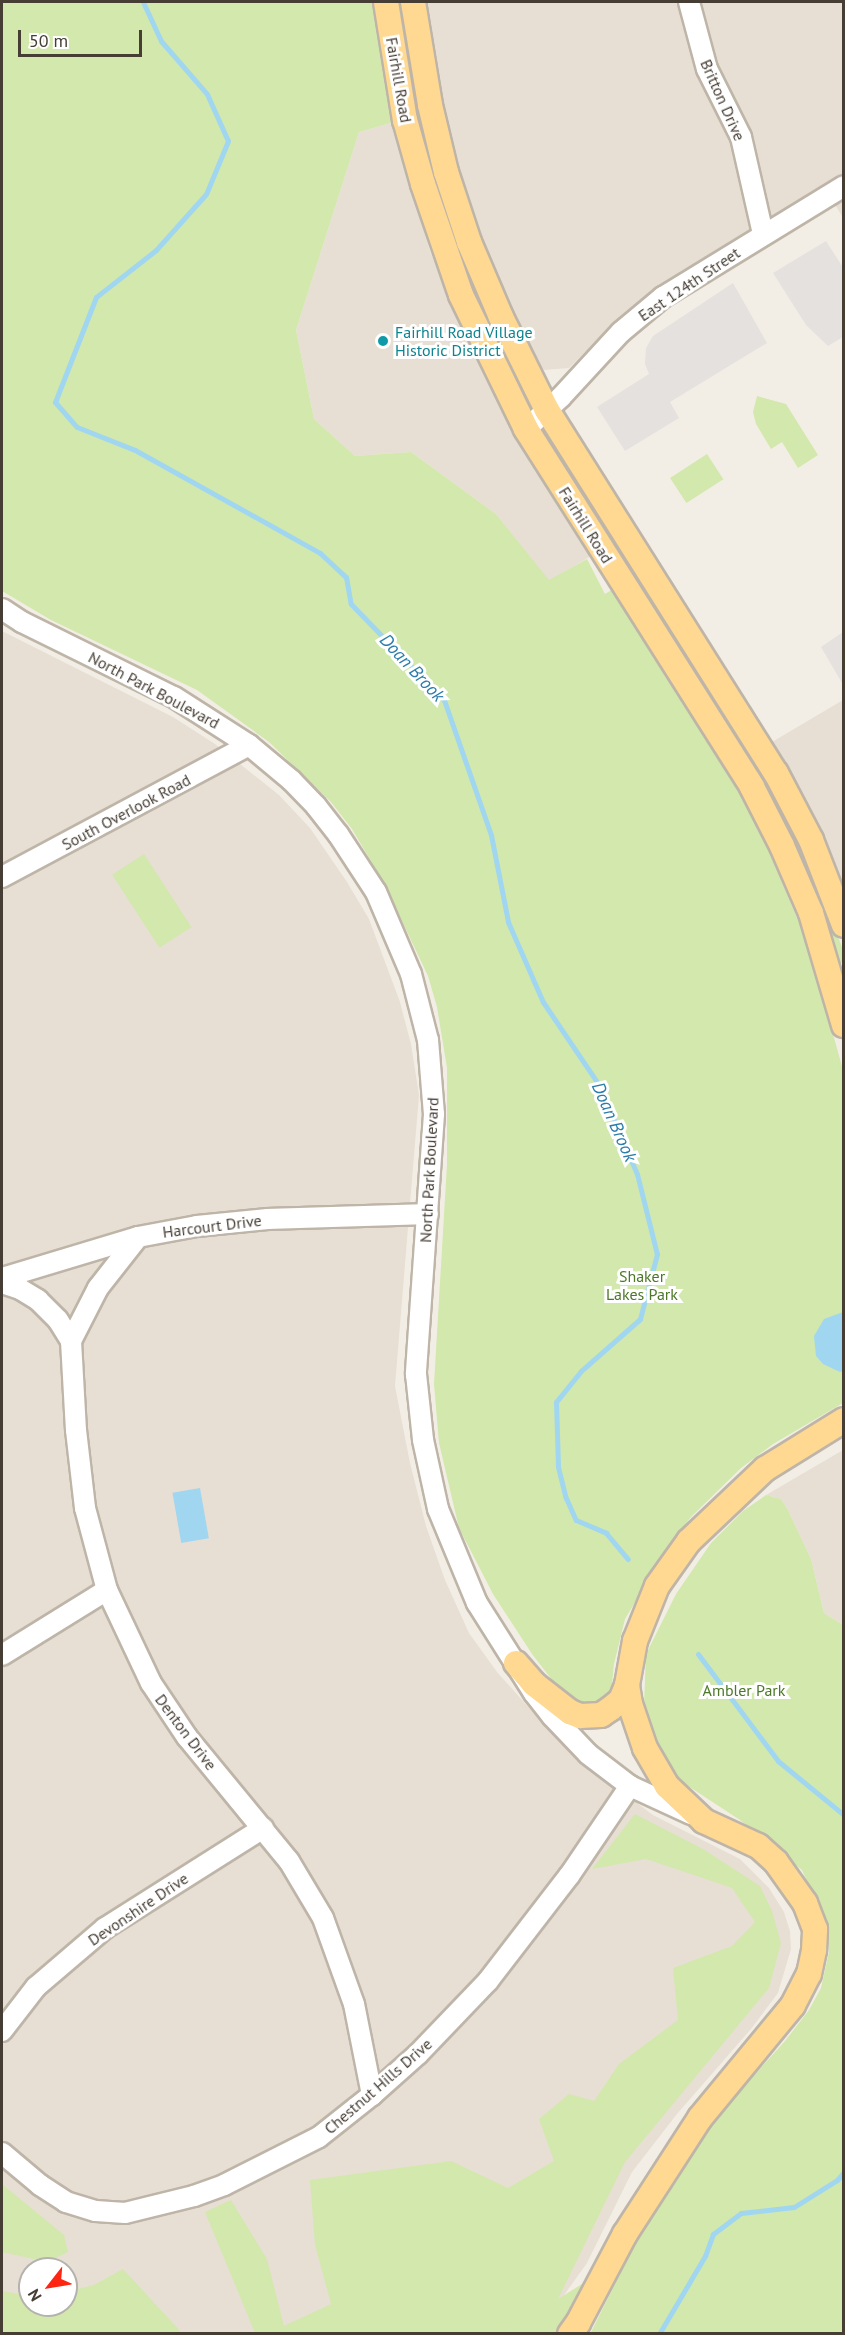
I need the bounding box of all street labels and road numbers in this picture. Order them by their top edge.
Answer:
street label: Fairhill Road [382,36,416,124]
street label: Britton Drive [696,56,750,144]
street label: East 124th Street [635,243,743,325]
street label: Fairhill Road [555,483,617,567]
street label: North Park Boulevard [85,647,223,733]
street label: South Overlook Road [58,770,194,854]
street label: North Park Boulevard [416,1097,442,1243]
street label: Harcourt Drive [161,1210,263,1242]
street label: Denton Drive [151,1690,221,1774]
street label: Devonshire Drive [84,1868,192,1950]
street label: Chestnut Hills Drive [320,2034,436,2138]

